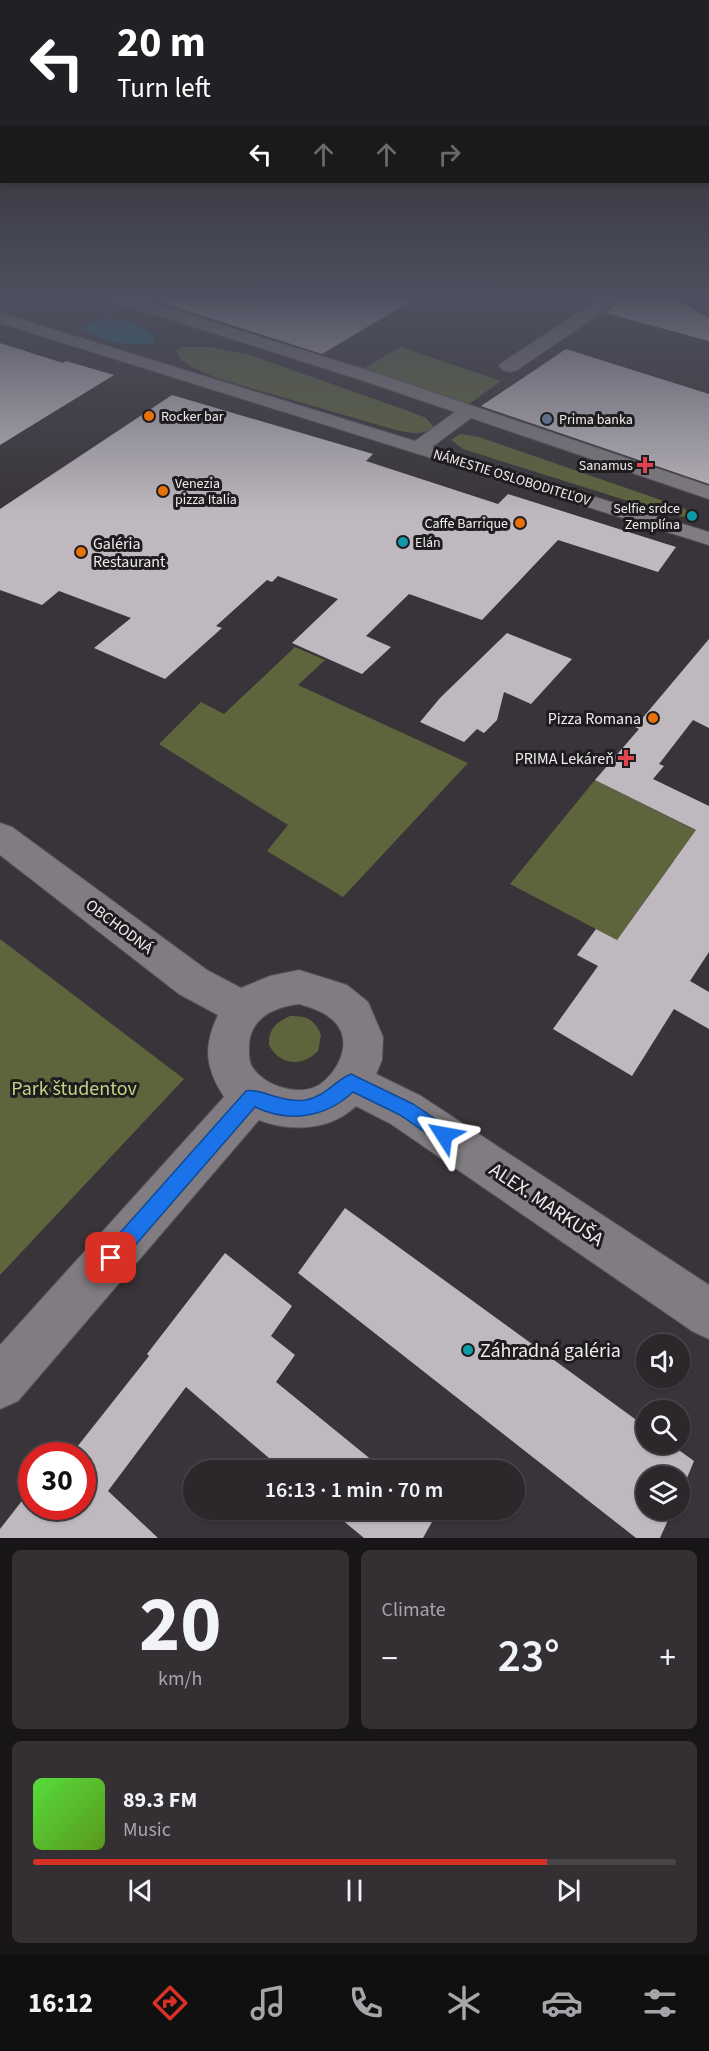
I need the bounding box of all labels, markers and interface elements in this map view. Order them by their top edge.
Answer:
text: 20 m [117,13,206,73]
icon: left [18,24,96,102]
text: Turn left [117,69,211,108]
icon: left [244,138,277,171]
icon: ahead [307,138,340,171]
icon: ahead [370,138,403,171]
icon: right [433,138,466,171]
place label: Rocker bar [161,407,224,427]
marker: Rocker bar [142,409,156,423]
place label: Prima banka [559,410,633,430]
marker: Prima banka [540,412,554,426]
street label: NÁMESTIE OSLOBODITEĽOV [431,445,593,512]
place label: Sanamus [579,456,633,476]
marker: Sanamus [638,458,652,472]
place label: Venezia pizza Italia [175,474,237,510]
marker: Venezia pizza Italia [156,484,170,498]
place label: Selfie srdce Zemplína [613,499,680,535]
marker: Selfie srdce Zemplína [685,509,699,523]
place label: Caffe Barrique [424,514,508,534]
marker: Caffe Barrique [513,516,527,530]
place label: Galéria Restaurant [93,533,166,573]
place label: Elán [415,533,441,553]
marker: Elán [396,535,410,549]
marker: Galéria Restaurant [74,545,88,559]
place label: Pizza Romana [548,708,641,730]
marker: Pizza Romana [646,711,660,725]
place label: PRIMA Lekáreň [515,748,614,770]
marker: PRIMA Lekáreň [619,751,633,765]
street label: OBCHODNÁ [81,894,158,960]
park label: Park študentov [11,1075,137,1103]
position arrow [412,1103,476,1167]
street label: ALEX. MARKUŠA [484,1156,609,1254]
pin [85,1232,136,1283]
icon: arrive [94,1241,127,1274]
map controls [636,1334,690,1520]
button: sound [636,1334,690,1388]
place label: Záhradná galéria [480,1337,621,1365]
marker: Záhradná galéria [461,1343,475,1357]
button: search [636,1400,690,1454]
speed limit sign: 30 [18,1442,96,1520]
button: layers [636,1466,690,1520]
text: 16:13 · 1 min · 70 m [265,1474,443,1506]
text: 20 [139,1570,221,1681]
text: Climate [382,1596,446,1624]
text: 23° [498,1625,560,1689]
text: − [382,1635,398,1682]
text: + [660,1635,676,1682]
text: km/h [158,1665,202,1693]
text: 89.3 FM [123,1784,197,1816]
text: Music [123,1816,171,1844]
icon: previous [124,1874,157,1907]
icon: pause [338,1874,371,1907]
icon: next [552,1874,585,1907]
icon: directions [149,1982,191,2024]
icon: music [247,1982,289,2024]
icon: phone [345,1982,387,2024]
icon: climate [443,1982,485,2024]
icon: car [541,1982,583,2024]
icon: filters [639,1982,681,2024]
text: 16:12 [28,1984,93,2023]

